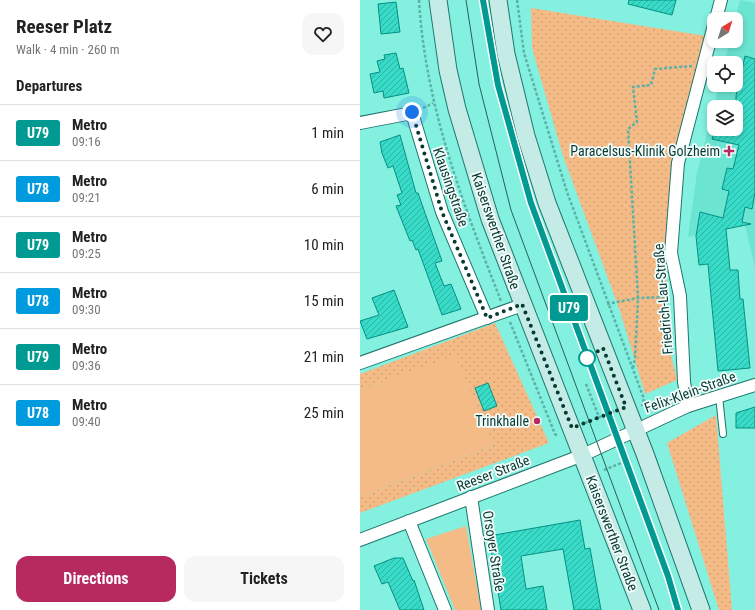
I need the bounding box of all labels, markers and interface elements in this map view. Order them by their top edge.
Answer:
north arrow [707,12,743,48]
map controls [707,12,743,136]
button: heart [302,13,344,55]
text: Reeser Platz [16,15,112,38]
text: Walk · 4 min · 260 m [16,42,120,57]
button: locate [707,56,743,92]
text: Departures [16,77,82,95]
button: layers [707,100,743,136]
your location [402,102,422,122]
text: Metro [72,116,107,134]
text: 1 min [311,124,344,142]
text: U79 [27,125,49,141]
text: 09:16 [72,134,101,149]
place label: Paracelsus-Klinik Golzheim [570,143,720,159]
street label: Klausingstraße [430,145,472,229]
marker: Paracelsus-Klinik Golzheim [723,145,735,157]
street label: Kaiserswerther Straße [469,171,524,292]
text: Metro [72,172,107,190]
text: 6 min [311,180,344,198]
text: U78 [27,181,49,197]
text: 09:21 [72,190,101,205]
text: Metro [72,228,107,246]
text: 10 min [304,236,344,254]
text: U79 [27,237,49,253]
street label: Friedrich-Lau-Straße [650,242,676,355]
text: 09:25 [72,246,101,261]
text: Metro [72,284,107,302]
text: 15 min [304,292,344,310]
text: U78 [27,293,49,309]
line badge: U79 [546,295,592,321]
text: U79 [558,300,580,316]
text: 09:30 [72,302,101,317]
text: Metro [72,340,107,358]
text: 21 min [304,348,344,366]
text: U79 [27,349,49,365]
unlabelled marker [578,349,596,367]
text: 09:36 [72,358,101,373]
street label: Felix-Klein-Straße [642,368,738,416]
text: Metro [72,396,107,414]
text: 25 min [304,404,344,422]
text: U78 [27,405,49,421]
place label: Trinkhalle [475,413,529,429]
text: 09:40 [72,414,101,429]
marker: Trinkhalle [532,416,542,426]
street label: Reeser Straße [454,452,532,494]
street label: Kaiserswerther Straße [583,473,642,593]
street label: Orsoyer Straße [480,509,508,593]
button: Directions [16,556,176,602]
button: Tickets [184,556,344,602]

